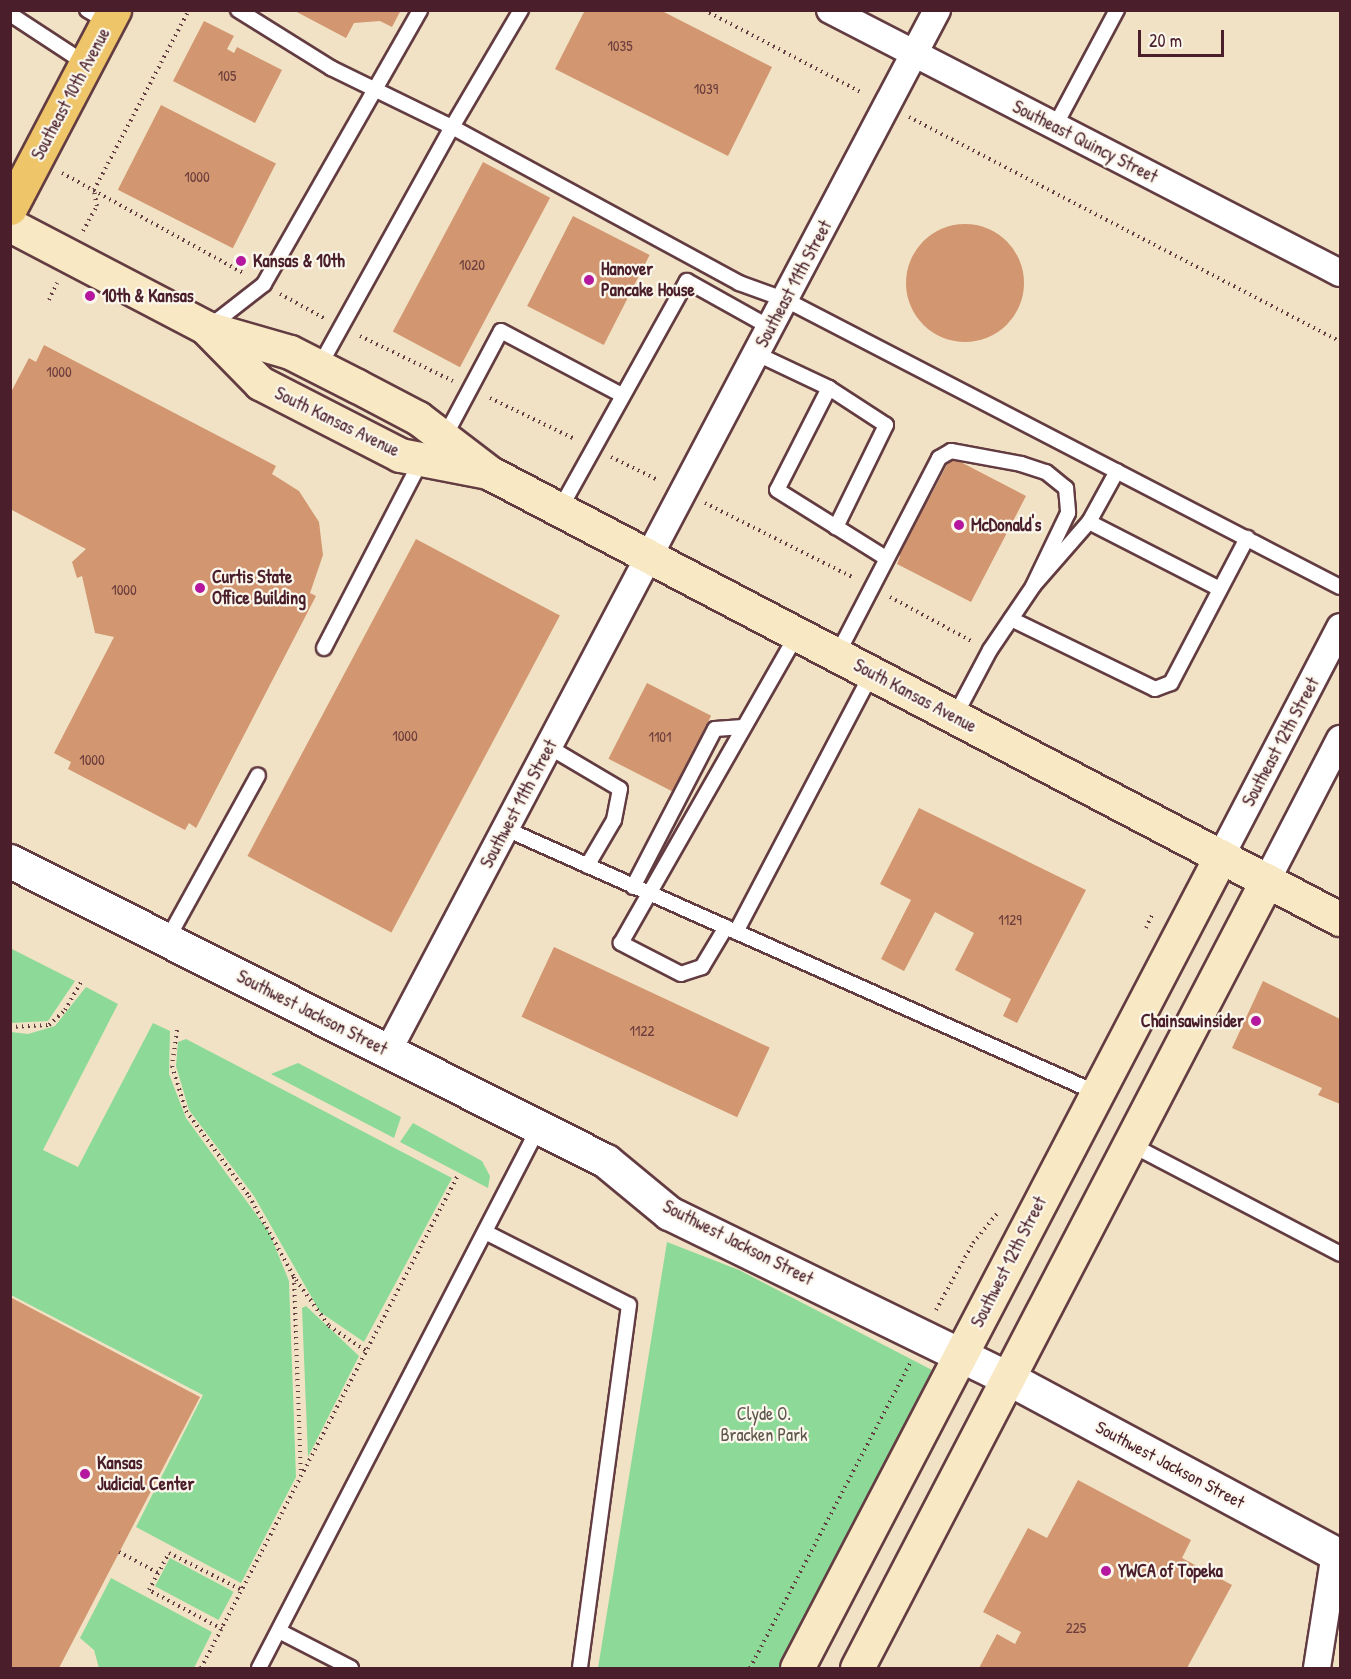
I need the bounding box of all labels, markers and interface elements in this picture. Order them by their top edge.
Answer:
scale bar [1141,18,1226,56]
street label: Southeast 10th Avenue [27,24,115,164]
text: 20 m [1149,28,1182,53]
house number: 1035 [607,37,633,55]
house number: 105 [218,67,236,85]
house number: 1039 [694,80,718,98]
street label: Southeast Quincy Street [1009,96,1161,188]
house number: 1000 [184,168,210,186]
street label: Southeast 11th Street [751,217,837,351]
place label: Kansas & 10th [253,250,345,272]
marker: Kansas & 10th [234,254,248,268]
house number: 1020 [459,256,485,274]
place label: Hanover Pancake House [601,259,695,302]
marker: Hanover Pancake House [582,273,596,287]
place label: 10th & Kansas [102,285,194,307]
marker: 10th & Kansas [83,289,97,303]
house number: 1000 [46,363,72,381]
street label: South Kansas Avenue [271,383,403,461]
place label: McDonald's [971,514,1041,536]
marker: McDonald's [952,518,966,532]
place label: Curtis State Office Building [212,567,306,610]
house number: 1000 [111,581,137,599]
marker: Curtis State Office Building [193,581,207,595]
street label: South Kansas Avenue [850,655,980,737]
street label: Southeast 12th Street [1238,674,1324,810]
house number: 1000 [392,727,418,745]
house number: 1101 [648,728,672,746]
street label: Southwest 11th Street [476,736,562,872]
house number: 1000 [79,751,105,769]
house number: 1129 [998,911,1022,929]
street label: Southwest Jackson Street [233,966,391,1060]
place label: Chainsawinsider [1141,1010,1244,1032]
marker: Chainsawinsider [1249,1014,1263,1028]
house number: 1122 [630,1022,654,1040]
street label: Southwest 12th Street [967,1193,1051,1331]
street label: Southwest Jackson Street [659,1196,817,1290]
park label: Clyde O. Bracken Park [720,1404,808,1446]
street label: Southwest Jackson Street [1092,1417,1248,1513]
place label: Kansas Judicial Center [97,1453,194,1496]
marker: Kansas Judicial Center [78,1467,92,1481]
place label: YWCA of Topeka [1118,1560,1223,1582]
marker: YWCA of Topeka [1099,1564,1113,1578]
house number: 225 [1066,1619,1086,1637]

